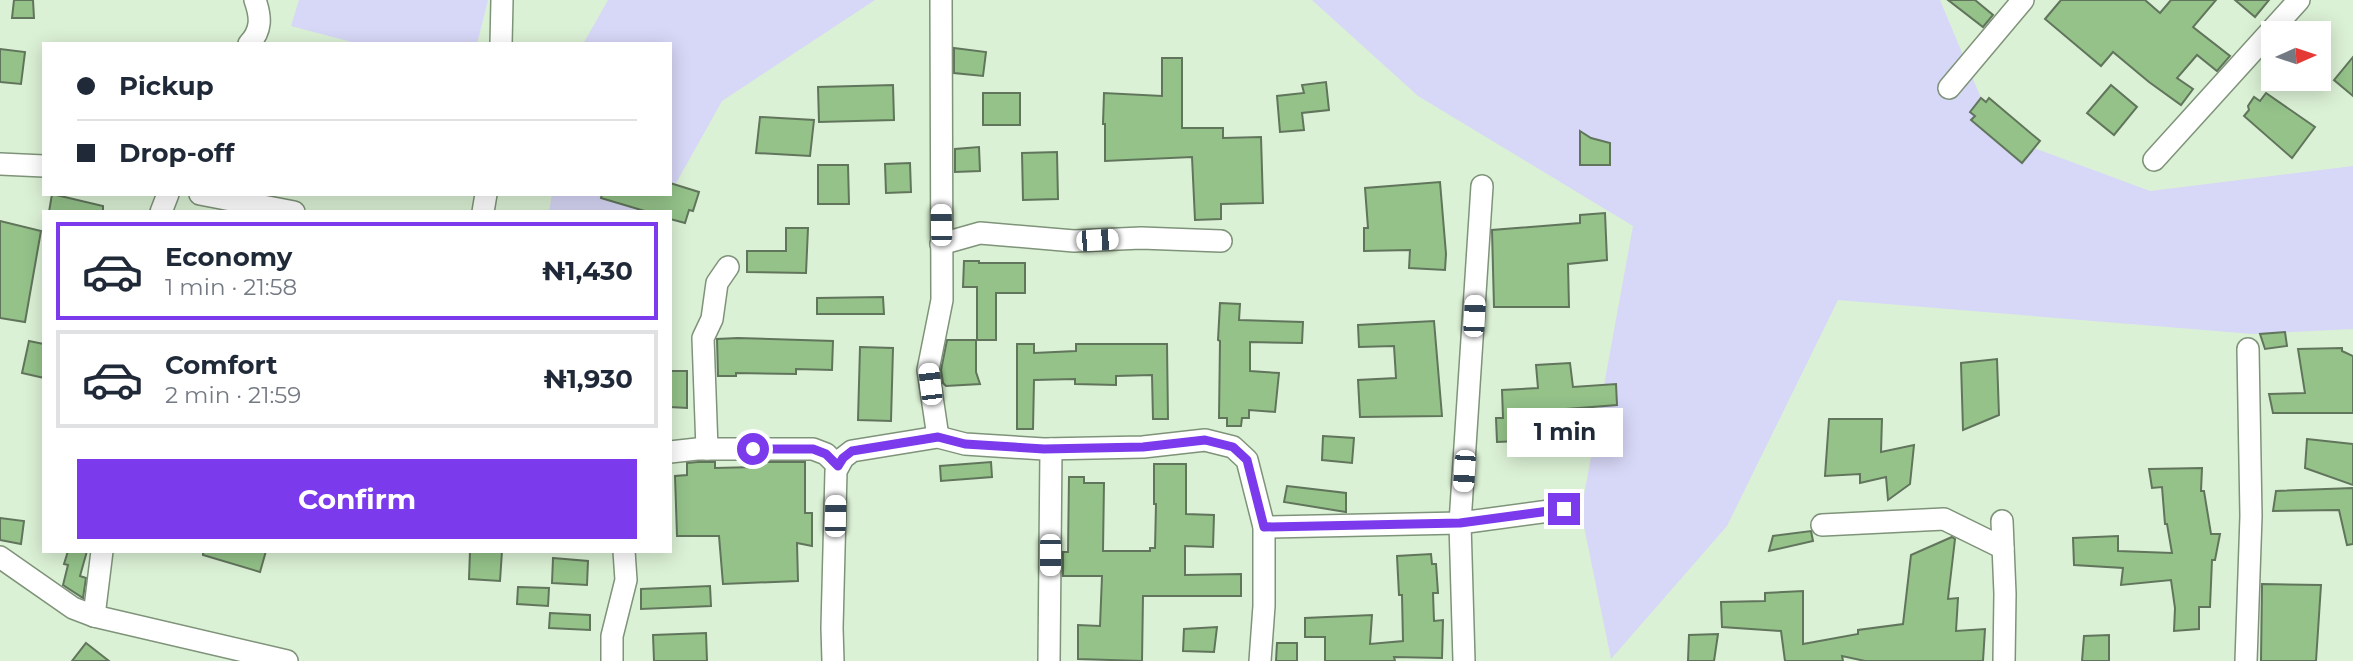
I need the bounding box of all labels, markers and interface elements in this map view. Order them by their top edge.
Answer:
north arrow [2261,21,2331,91]
map controls [2261,21,2331,91]
text: Pickup [119,70,214,102]
text: Drop-off [119,137,234,169]
car [931,204,952,246]
car [1076,228,1119,252]
icon: car [81,240,144,303]
text: Economy [165,241,292,273]
text: ₦1,430 [542,255,633,287]
text: 1 min · 21:58 [165,273,297,301]
car [1463,294,1486,338]
icon: car [81,348,144,411]
text: Comfort [165,349,277,381]
car [918,362,943,406]
text: ₦1,930 [543,363,633,395]
text: 2 min · 21:59 [165,381,301,409]
callout: 1 min [1506,407,1622,456]
text: 1 min [1534,418,1596,446]
route start [737,433,769,465]
car [1453,449,1476,493]
button: Confirm [77,459,637,539]
route end [1548,493,1580,525]
car [825,495,846,537]
car [1040,534,1061,576]

